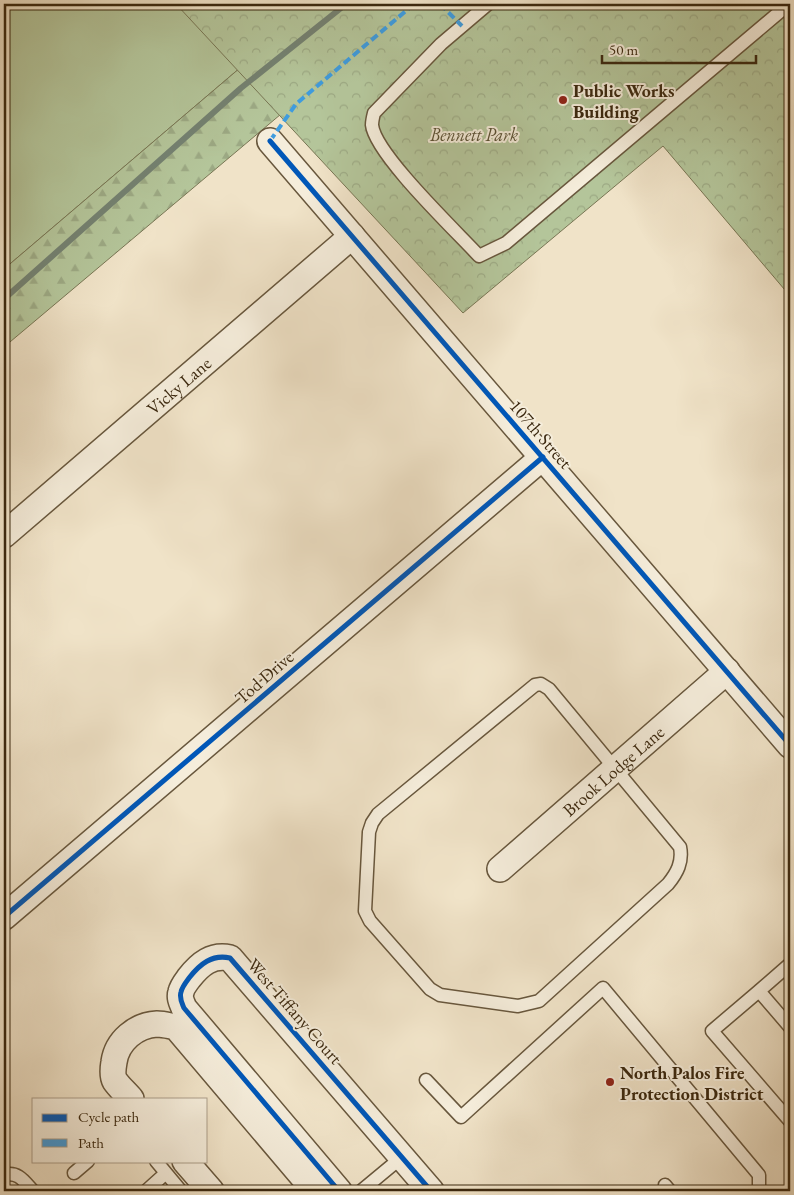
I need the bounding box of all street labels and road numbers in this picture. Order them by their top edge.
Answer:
street label: Vicky Lane [141,351,215,419]
street label: 107th Street [505,395,577,473]
street label: Tod Drive [230,645,298,709]
street label: Brook Lodge Lane [557,720,669,821]
street label: West Tiffany Court [243,953,348,1069]

